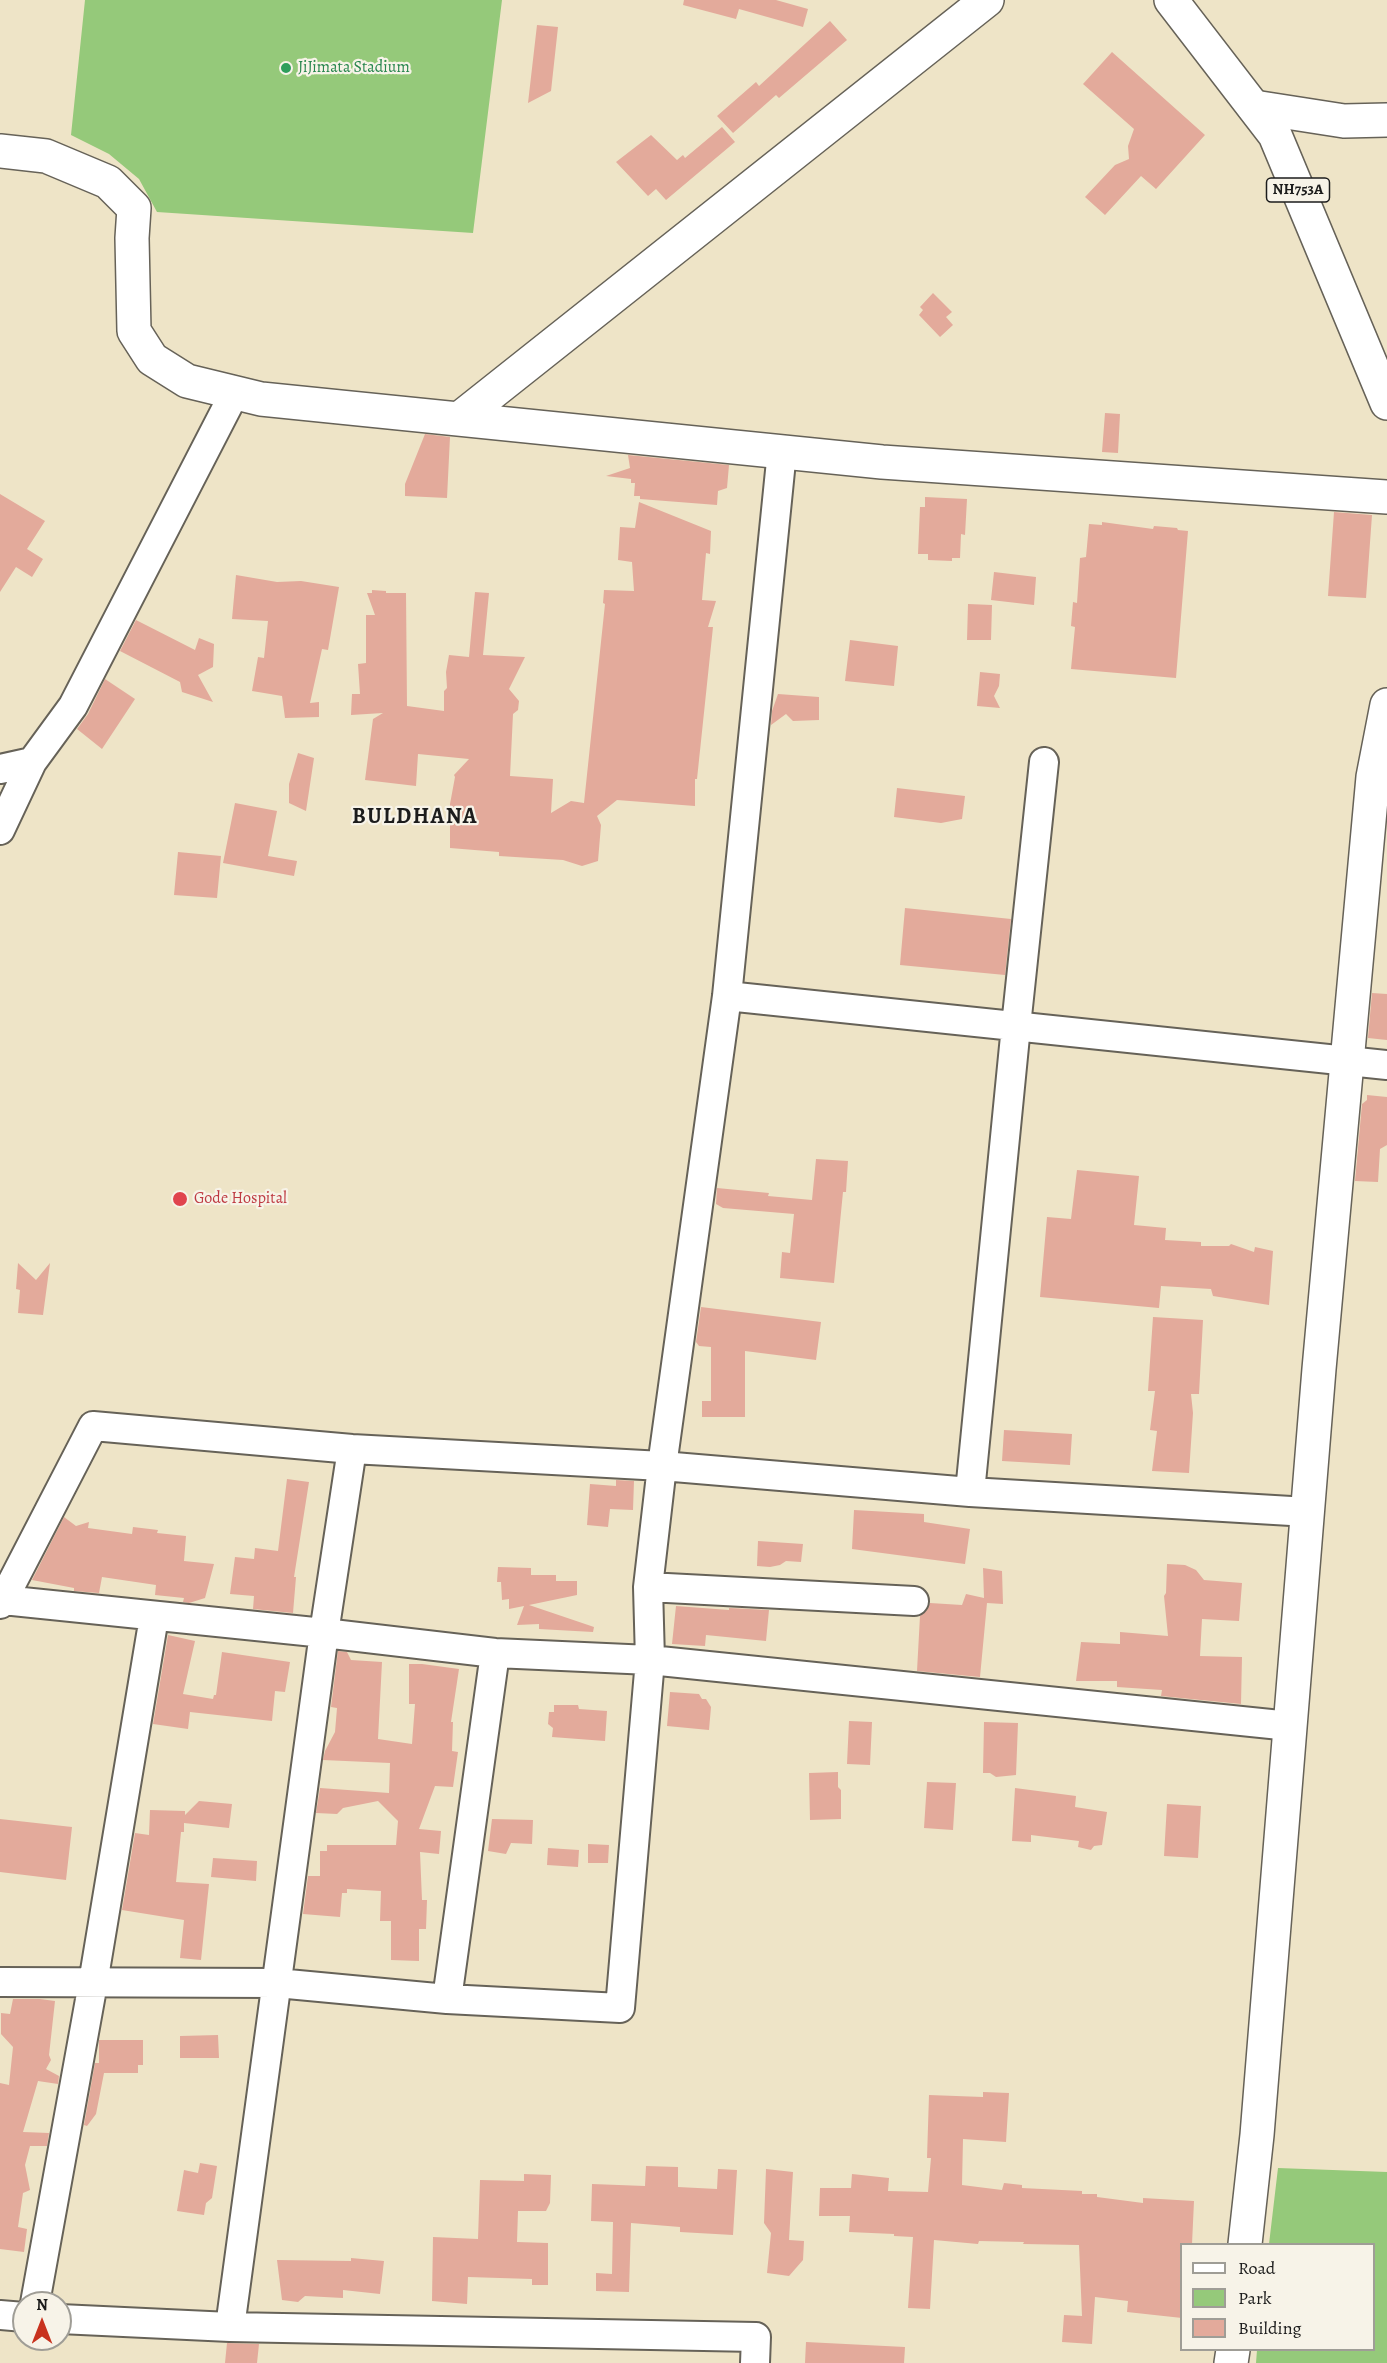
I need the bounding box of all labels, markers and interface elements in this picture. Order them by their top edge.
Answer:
place label: JiJimata Stadium [298,58,410,78]
marker: JiJimata Stadium [279,61,293,75]
road number: NH753A [1266,178,1330,202]
district label: BULDHANA [352,805,478,831]
place label: Gode Hospital [194,1189,287,1209]
marker: Gode Hospital [171,1190,189,1208]
legend [1180,2243,1375,2351]
text: Road [1238,2256,1275,2280]
text: Park [1238,2286,1272,2310]
north arrow [12,2291,72,2351]
text: N [36,2294,48,2316]
text: Building [1238,2316,1302,2340]

